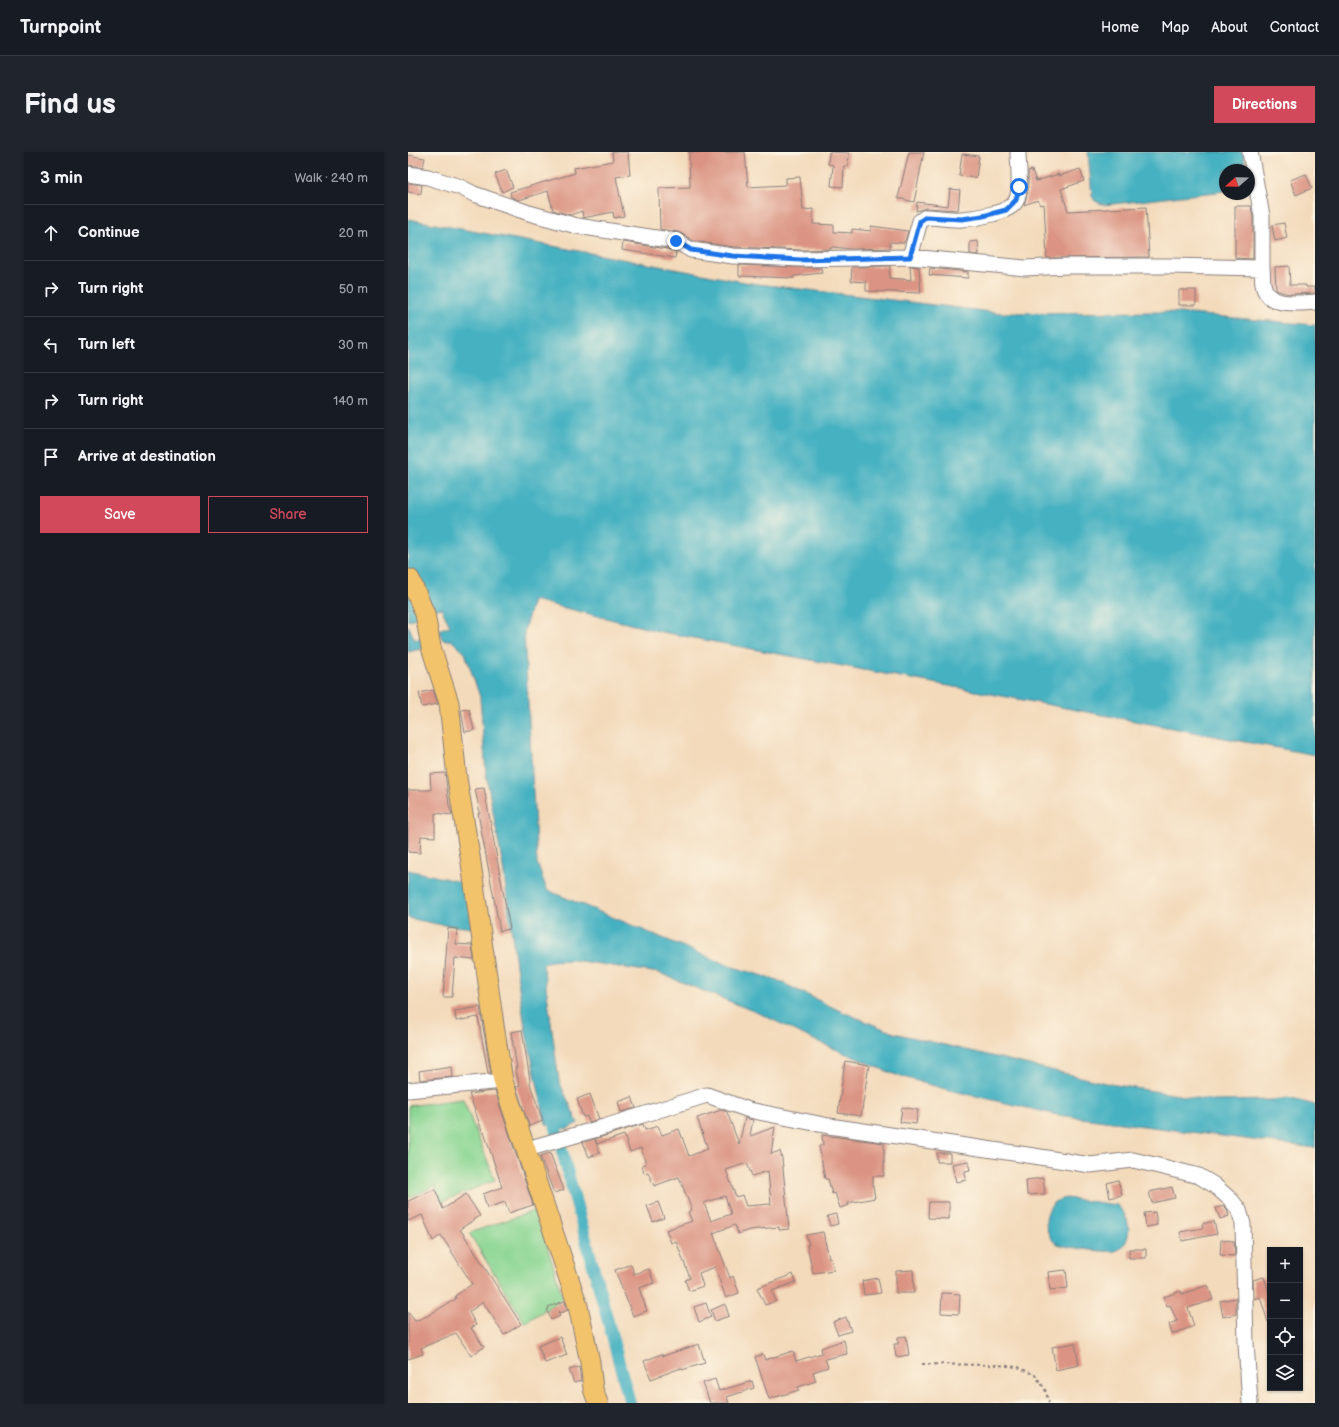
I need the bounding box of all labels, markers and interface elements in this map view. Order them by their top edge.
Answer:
text: Turnpoint [20,16,101,39]
text: Home [1101,19,1139,36]
text: Map [1161,19,1189,36]
text: About [1211,19,1248,36]
text: Contact [1270,19,1319,36]
button: Directions [1214,86,1315,123]
text: Find us [24,88,116,121]
north arrow [1219,164,1255,200]
text: 3 min [40,168,83,188]
text: Walk · 240 m [294,170,368,186]
route start [1010,178,1028,196]
icon: ahead [40,222,62,244]
text: Continue [78,223,140,242]
text: 20 m [338,225,368,241]
route end [667,232,685,250]
icon: right [40,278,62,300]
text: Turn right [78,279,143,298]
text: 50 m [339,281,368,297]
icon: left [40,334,62,356]
text: Turn left [78,335,135,354]
text: 30 m [338,337,368,353]
icon: right [40,390,62,412]
text: Turn right [78,391,143,410]
text: 140 m [333,393,368,409]
icon: arrive [40,446,62,468]
text: Arrive at destination [78,447,216,466]
button: Save [40,496,200,533]
button: Share [208,496,368,533]
map controls [1267,1247,1303,1391]
button: + [1267,1247,1303,1283]
button: − [1267,1283,1303,1319]
button: locate [1267,1319,1303,1355]
button: layers [1267,1355,1303,1391]

